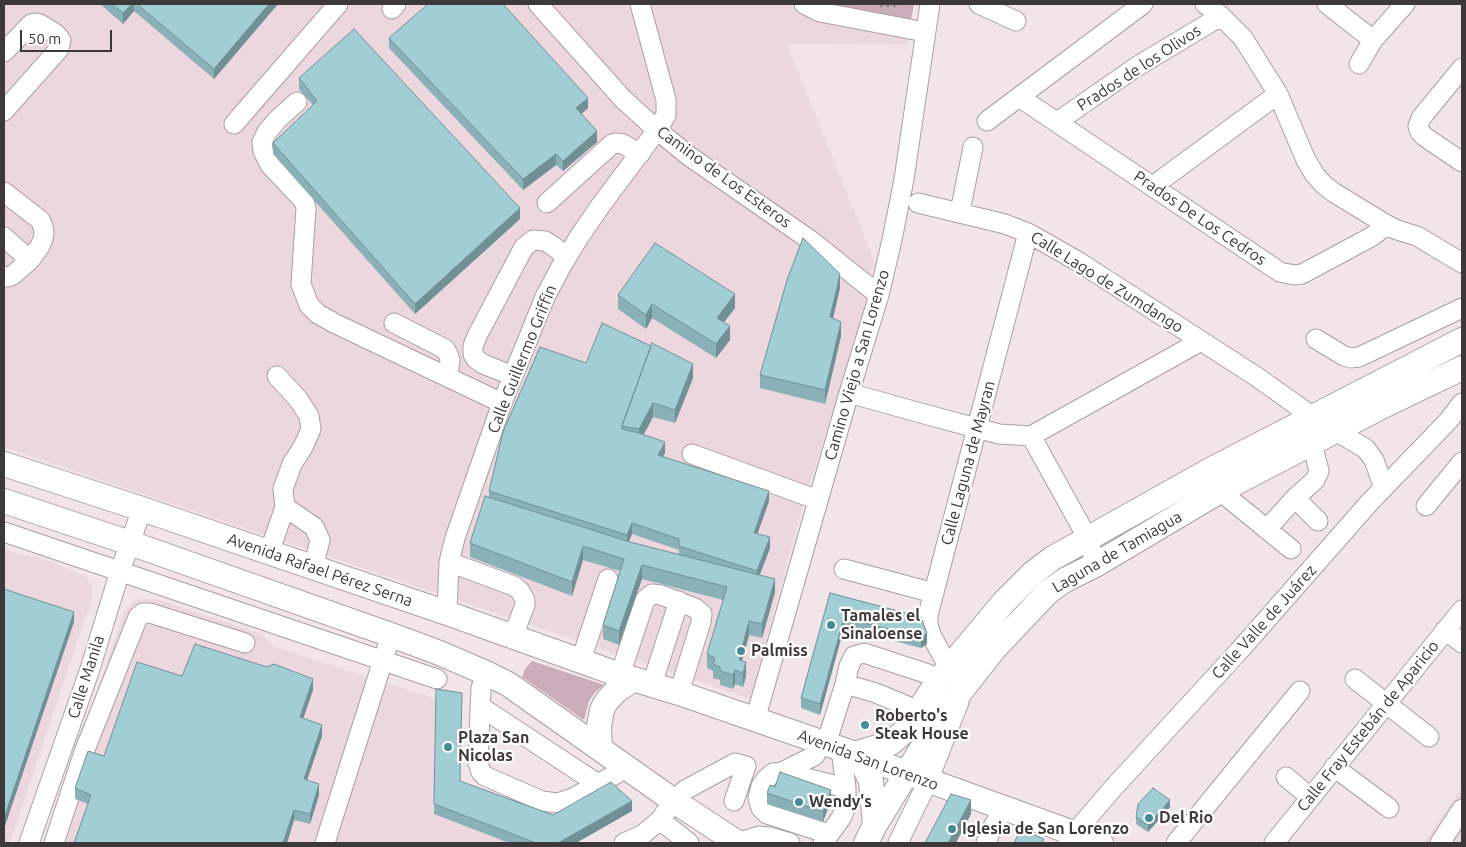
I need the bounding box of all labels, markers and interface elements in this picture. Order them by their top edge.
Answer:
scale bar [22,20,115,52]
street label: Prados de los Olivos [1074,21,1204,115]
text: 50 m [28,30,61,47]
street label: Camino de Los Esteros [653,122,795,232]
street label: Prados De Los Cedros [1130,167,1270,269]
street label: Calle Lago de Zumdango [1027,227,1187,337]
street label: Camino Viejo a San Lorenzo [821,267,893,463]
street label: Calle Guillermo Griffin [483,282,561,436]
street label: Calle Laguna de Mayran [937,379,999,547]
street label: Laguna de Tamiagua [1049,507,1185,597]
street label: Avenida Rafael Pérez Serna [225,529,415,611]
street label: Calle Valle de Juárez [1208,561,1320,683]
place label: Tamales el Sinaloense [841,606,922,644]
marker: Tamales el Sinaloense [825,619,837,631]
street label: Calle Manila [64,633,108,721]
street label: Calle Fray Estebán de Aparicio [1293,637,1443,815]
place label: Palmiss [751,641,808,661]
marker: Palmiss [735,645,747,657]
place label: Roberto's Steak House [875,706,969,744]
marker: Roberto's Steak House [859,719,871,731]
street label: Avenida San Lorenzo [795,726,941,794]
place label: Plaza San Nicolas [458,728,529,766]
marker: Plaza San Nicolas [442,741,454,753]
place label: Wendy's [809,792,872,812]
marker: Wendy's [793,796,805,808]
place label: Del Rio [1159,808,1213,828]
marker: Del Rio [1143,812,1155,824]
place label: Iglesia de San Lorenzo [962,819,1129,839]
marker: Iglesia de San Lorenzo [946,823,958,835]

